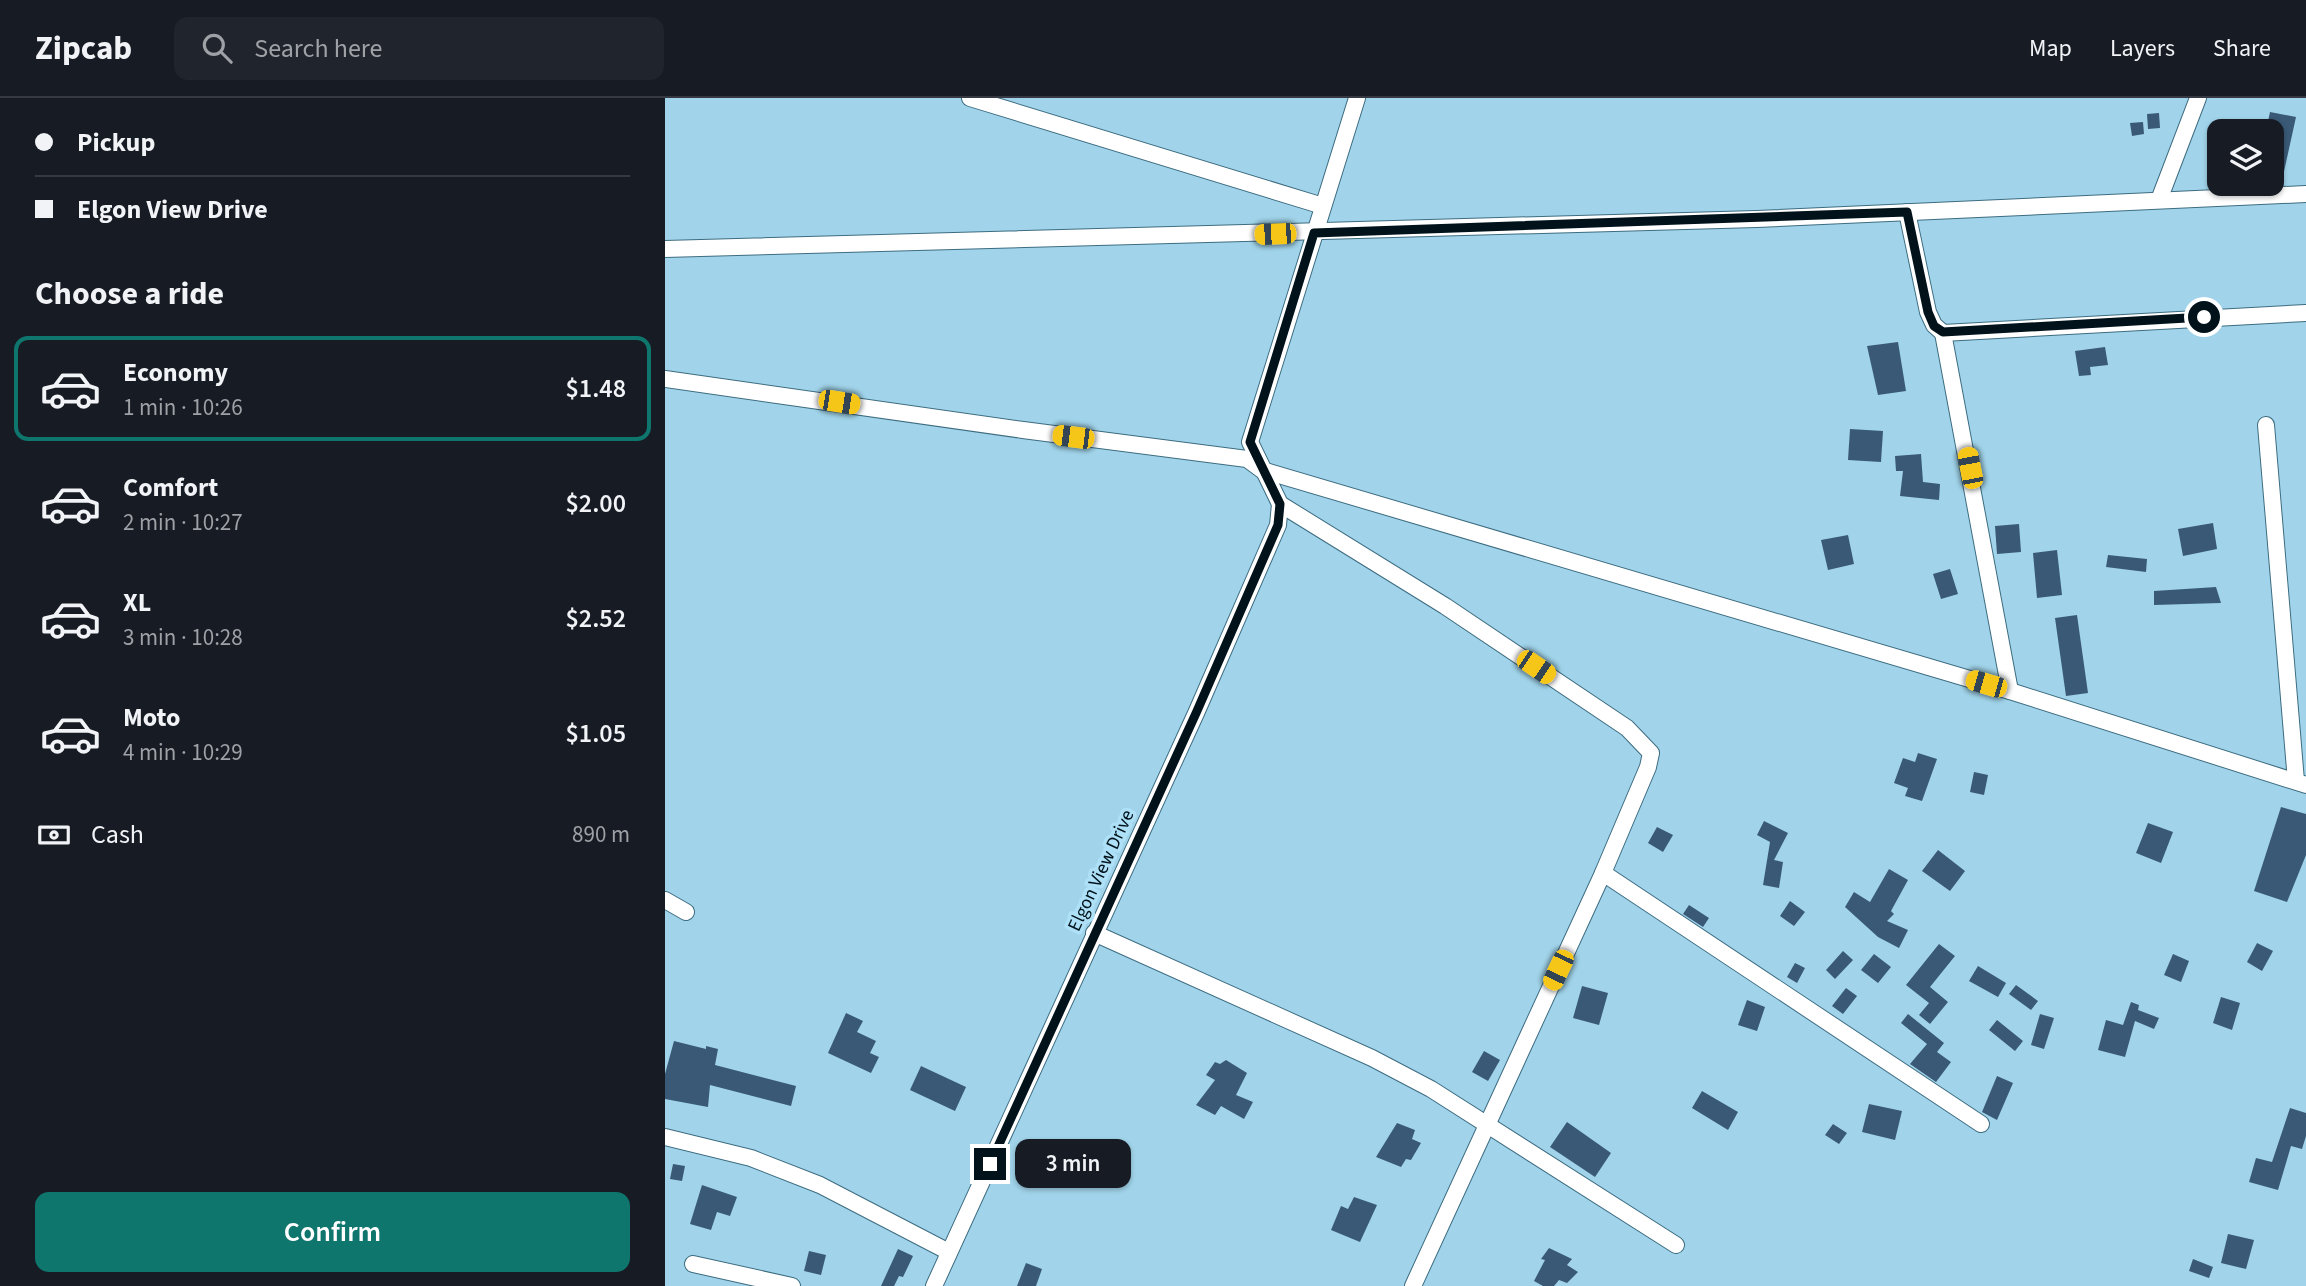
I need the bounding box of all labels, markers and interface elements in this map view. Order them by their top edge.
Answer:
search box [174,17,664,80]
text: Zipcab [35,25,132,72]
icon: search [198,29,236,67]
text: Search here [254,30,382,67]
text: Map [2029,31,2072,66]
text: Layers [2110,31,2175,66]
text: Share [2213,31,2271,66]
map controls [2207,119,2284,196]
button: layers [2207,119,2284,196]
text: Pickup [77,124,155,161]
text: Elgon View Drive [77,191,268,228]
car [1254,223,1297,245]
text: Choose a ride [35,271,224,317]
route start [2188,301,2220,333]
text: Economy [123,354,228,391]
icon: car [39,357,102,420]
text: $1.48 [565,370,626,407]
car [817,388,862,416]
text: 1 min · 10:26 [123,391,243,424]
car [1051,424,1096,450]
car [1956,445,1985,491]
text: Comfort [123,469,218,506]
icon: car [39,472,102,535]
text: $2.00 [565,485,626,522]
text: 2 min · 10:27 [123,506,243,539]
text: XL [123,584,151,621]
icon: car [39,587,102,650]
text: $2.52 [565,600,626,637]
text: 3 min · 10:28 [123,621,243,654]
car [1513,647,1560,687]
car [1963,668,2010,700]
text: Moto [123,699,180,736]
icon: car [39,702,102,765]
text: $1.05 [565,715,626,752]
text: 4 min · 10:29 [123,736,243,769]
street label: Elgon View Drive [1061,805,1141,936]
icon: cash [35,816,73,854]
text: Cash [91,816,144,853]
text: 890 m [572,818,630,851]
car [1540,947,1577,993]
callout: 3 min [1015,1140,1130,1188]
text: 3 min [1046,1147,1100,1180]
route end [974,1148,1006,1180]
button: Confirm [35,1192,630,1272]

